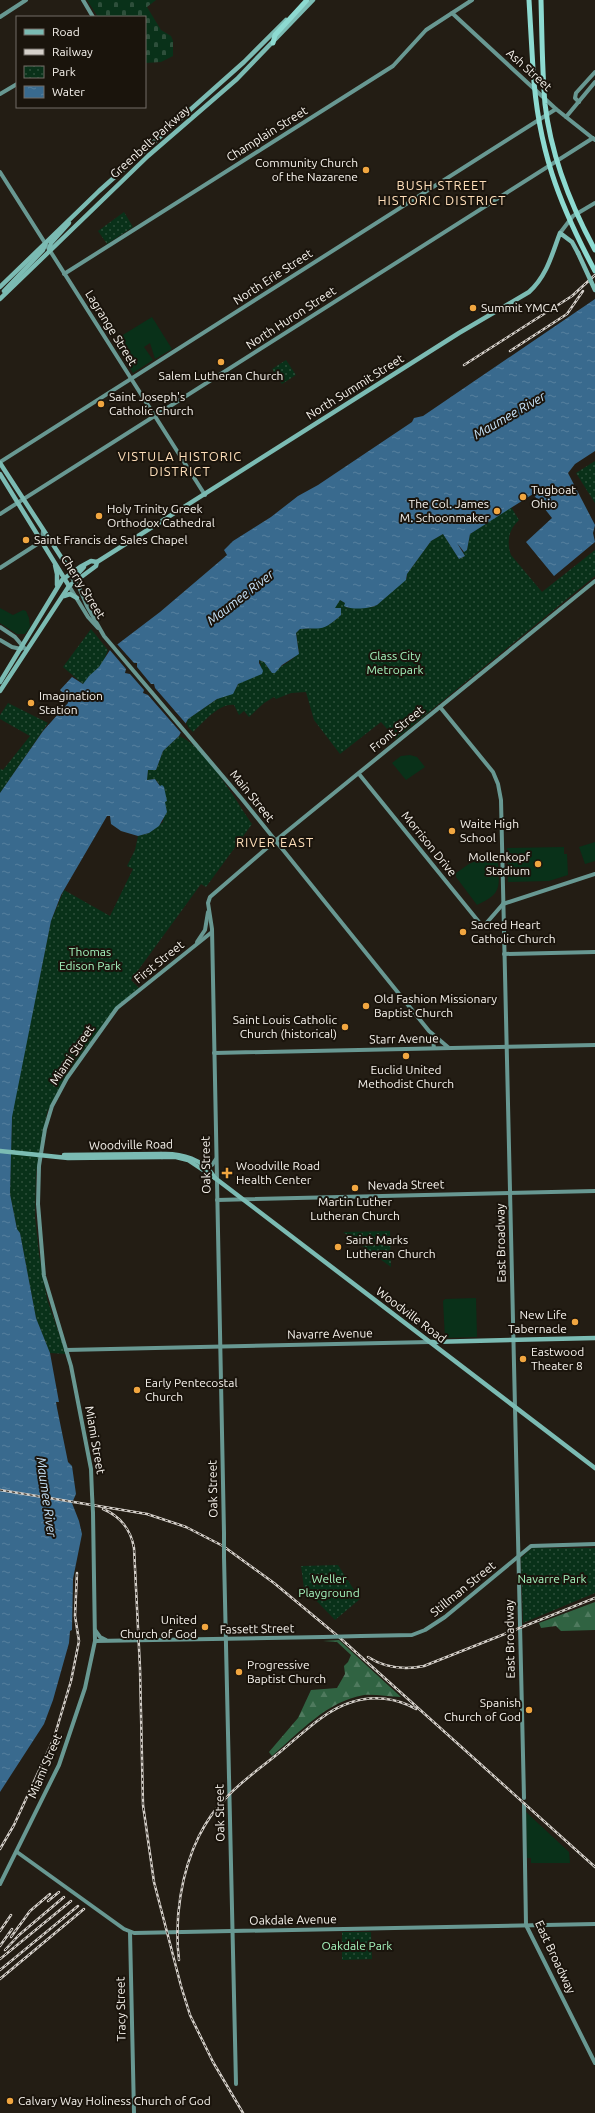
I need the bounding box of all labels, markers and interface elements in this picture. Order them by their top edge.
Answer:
legend [16,16,146,108]
text: Road [52,25,80,38]
text: Railway [52,45,93,58]
street label: Ash Street [504,46,555,93]
text: Park [52,65,76,78]
text: Water [52,85,85,98]
street label: Greenbelt Parkway [107,103,192,181]
street label: Champlain Street [224,103,310,164]
place label: Community Church of the Nazarene [255,156,358,183]
marker: Community Church of the Nazarene [361,165,371,175]
district label: BUSH STREET HISTORIC DISTRICT [377,178,507,207]
street label: North Erie Street [231,246,315,307]
street label: North Huron Street [243,284,338,351]
street label: Lagrange Street [83,288,140,368]
place label: Summit YMCA [481,301,558,314]
marker: Summit YMCA [468,303,478,313]
street label: North Summit Street [304,351,406,422]
marker: Salem Lutheran Church [216,357,226,367]
place label: Salem Lutheran Church [159,369,283,382]
water label: Maumee River [470,388,548,441]
place label: Saint Joseph's Catholic Church [109,390,194,417]
marker: Saint Joseph's Catholic Church [96,399,106,409]
district label: VISTULA HISTORIC DISTRICT [118,449,242,478]
place label: Tugboat Ohio [531,483,576,510]
marker: Tugboat Ohio [518,492,528,502]
place label: The Col. James M. Schoonmaker [400,497,489,524]
place label: Holy Trinity Greek Orthodox Cathedral [107,502,215,529]
marker: The Col. James M. Schoonmaker [492,506,502,516]
marker: Holy Trinity Greek Orthodox Cathedral [94,511,104,521]
place label: Saint Francis de Sales Chapel [34,533,188,546]
marker: Saint Francis de Sales Chapel [21,535,31,545]
street label: Cherry Street [59,553,108,621]
water label: Maumee River [204,566,277,627]
park label: Glass City Metropark [366,649,424,676]
place label: Imagination Station [39,689,103,716]
marker: Imagination Station [26,698,36,708]
street label: Front Street [367,703,426,754]
street label: Main Street [228,767,277,824]
street label: Morrison Drive [399,809,460,879]
place label: Waite High School [460,817,519,844]
marker: Waite High School [447,826,457,836]
district label: RIVER EAST [236,835,314,849]
place label: Mollenkopf Stadium [468,850,530,877]
marker: Mollenkopf Stadium [533,859,543,869]
place label: Sacred Heart Catholic Church [471,918,556,945]
marker: Sacred Heart Catholic Church [458,927,468,937]
street label: First Street [131,938,186,986]
park label: Thomas Edison Park [59,945,121,972]
place label: Old Fashion Missionary Baptist Church [374,992,497,1019]
marker: Old Fashion Missionary Baptist Church [361,1001,371,1011]
place label: Saint Louis Catholic Church (historical) [233,1013,337,1041]
street label: Miami Street [47,1022,96,1087]
marker: Saint Louis Catholic Church (historical) [340,1022,350,1032]
street label: Starr Avenue [369,1031,439,1046]
marker: Euclid United Methodist Church [401,1051,411,1061]
place label: Euclid United Methodist Church [358,1063,454,1090]
street label: Oak Street [198,1136,213,1194]
street label: Woodville Road [89,1137,173,1152]
place label: Woodville Road Health Center [236,1159,320,1186]
marker: Woodville Road Health Center [221,1167,233,1179]
street label: Nevada Street [368,1177,445,1192]
marker: Martin Luther Lutheran Church [350,1183,360,1193]
place label: Martin Luther Lutheran Church [310,1195,400,1222]
street label: East Broadway [493,1203,508,1283]
place label: Saint Marks Lutheran Church [346,1233,436,1260]
marker: Saint Marks Lutheran Church [333,1242,343,1252]
street label: Woodville Road [374,1284,449,1345]
place label: New Life Tabernacle [508,1308,567,1335]
marker: New Life Tabernacle [570,1317,580,1327]
street label: Navarre Avenue [287,1326,373,1341]
place label: Eastwood Theater 8 [531,1345,584,1372]
marker: Eastwood Theater 8 [518,1354,528,1364]
place label: Early Pentecostal Church [145,1376,238,1403]
marker: Early Pentecostal Church [132,1385,142,1395]
street label: Miami Street [83,1405,108,1475]
water label: Maumee River [34,1456,60,1539]
street label: Oak Street [205,1460,220,1518]
street label: Stillman Street [428,1558,498,1619]
park label: Weller Playground [298,1572,360,1599]
park label: Navarre Park [517,1572,587,1585]
street label: East Broadway [502,1599,517,1679]
place label: United Church of God [120,1613,197,1640]
street label: Fassett Street [220,1621,295,1636]
marker: United Church of God [200,1622,210,1632]
place label: Progressive Baptist Church [247,1658,326,1685]
marker: Progressive Baptist Church [234,1667,244,1677]
place label: Spanish Church of God [444,1696,521,1723]
marker: Spanish Church of God [524,1705,534,1715]
street label: Miami Street [25,1731,64,1800]
street label: Oak Street [212,1784,227,1842]
street label: Oakdale Avenue [249,1912,337,1927]
street label: East Broadway [533,1918,578,1996]
park label: Oakdale Park [322,1939,392,1952]
street label: Tracy Street [113,1976,128,2041]
place label: Calvary Way Holiness Church of God [18,2094,211,2107]
marker: Calvary Way Holiness Church of God [5,2096,15,2106]

